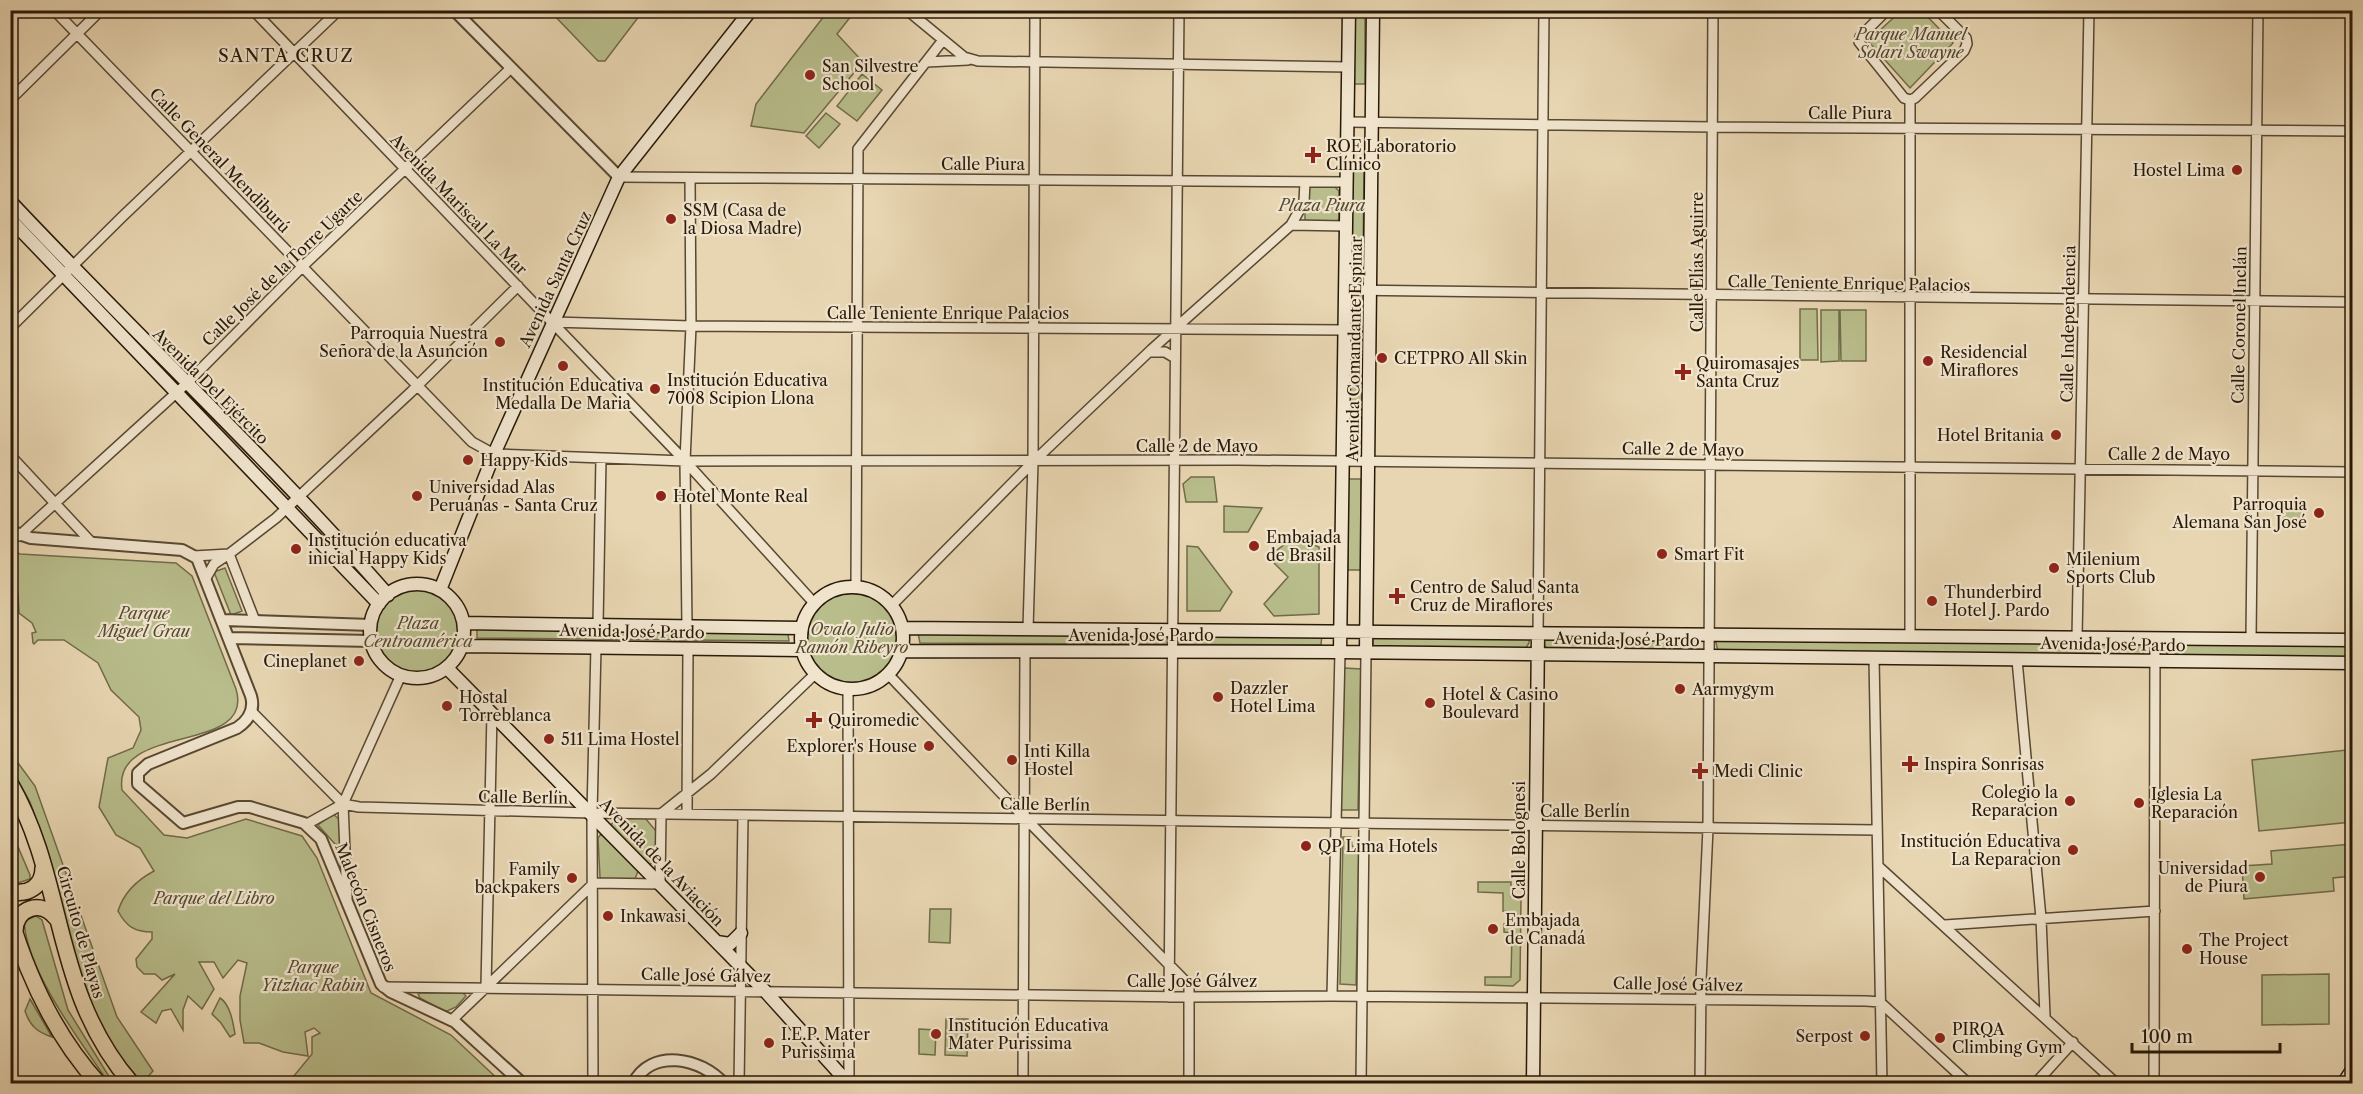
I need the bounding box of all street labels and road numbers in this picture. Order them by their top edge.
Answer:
street label: Calle General Mendiburú [146,83,295,237]
street label: Calle Piura [1808,103,1893,123]
street label: Avenida Mariscal La Mar [386,129,532,279]
street label: Calle Piura [941,154,1026,174]
street label: Calle José de la Torre Ugarte [198,186,367,350]
street label: Calle Elías Aguirre [1687,192,1707,332]
street label: Avenida Santa Cruz [514,207,595,351]
street label: Avenida Comandante Espinar [1342,236,1366,463]
street label: Calle Independencia [2057,245,2079,403]
street label: Calle Coronel Inclán [2228,246,2250,404]
street label: Calle Teniente Enrique Palacios [1728,271,1971,295]
street label: Calle Teniente Enrique Palacios [827,303,1069,323]
street label: Avenida Del Ejército [148,323,273,448]
street label: Calle 2 de Mayo [1136,436,1258,456]
street label: Calle 2 de Mayo [1622,438,1744,460]
street label: Calle 2 de Mayo [2108,444,2230,464]
street label: Avenida José Pardo [558,620,705,642]
street label: Avenida José Pardo [1067,625,1214,645]
street label: Avenida José Pardo [1553,628,1700,650]
street label: Avenida José Pardo [2039,633,2186,655]
street label: Calle Bolognesi [1509,781,1529,899]
street label: Calle Berlín [478,786,568,808]
street label: Avenida de la Aviación [595,793,728,930]
street label: Calle Berlín [1000,793,1090,815]
street label: Calle Berlín [1540,801,1630,821]
street label: Malecón Cisneros [331,840,401,974]
street label: Circuito de Playas [53,863,109,1001]
street label: Calle José Gálvez [641,964,771,986]
street label: Calle José Gálvez [1127,971,1257,991]
street label: Calle José Gálvez [1613,973,1743,995]

